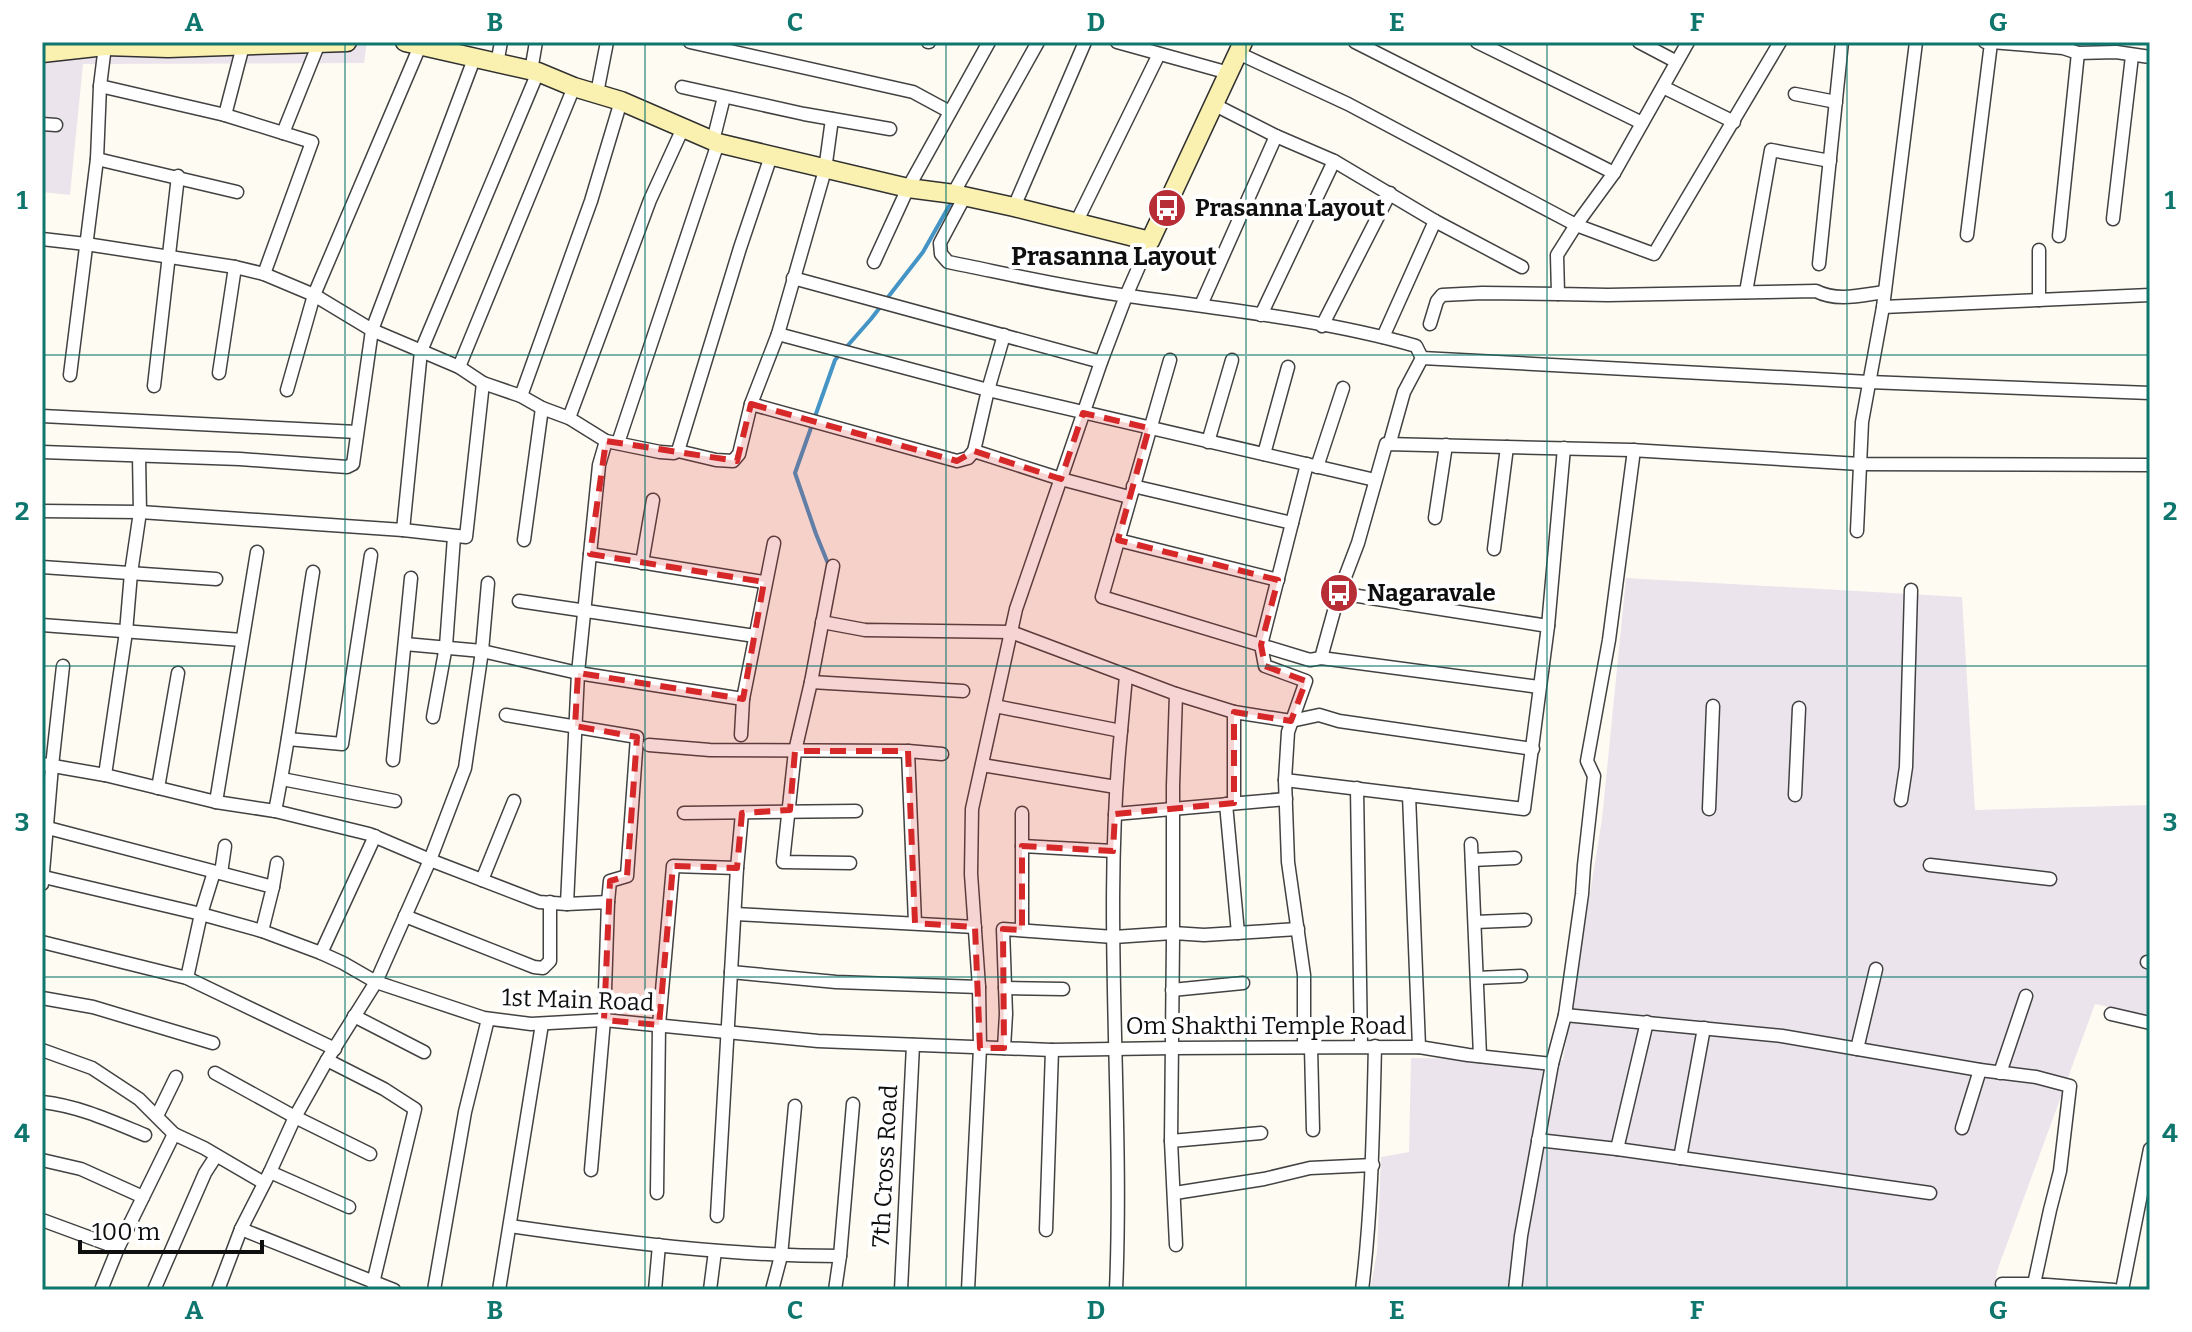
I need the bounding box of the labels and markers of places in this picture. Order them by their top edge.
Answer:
bus stop icon: Prasanna Layout [1146,187,1188,229]
place label: Prasanna Layout [1195,194,1385,222]
bus stop icon: Nagaravale [1318,572,1360,614]
place label: Nagaravale [1367,579,1496,607]

